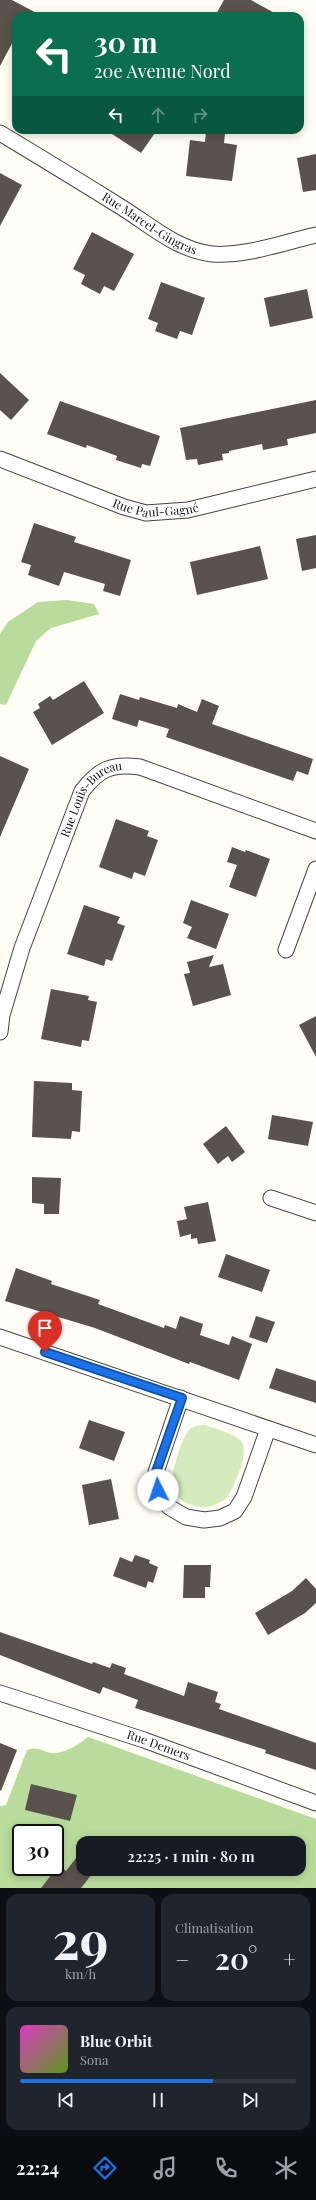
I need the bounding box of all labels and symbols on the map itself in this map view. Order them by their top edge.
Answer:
street label: Rue Marcel-Gingras [99,188,199,257]
street label: Rue Paul-Gagné [111,494,200,520]
street label: Rue Louis-Bureau [56,757,123,839]
pin [28,1311,62,1352]
position arrow [137,1469,179,1511]
street label: Rue Demers [125,1726,193,1763]
speed limit sign: 30 [12,1824,64,1876]

